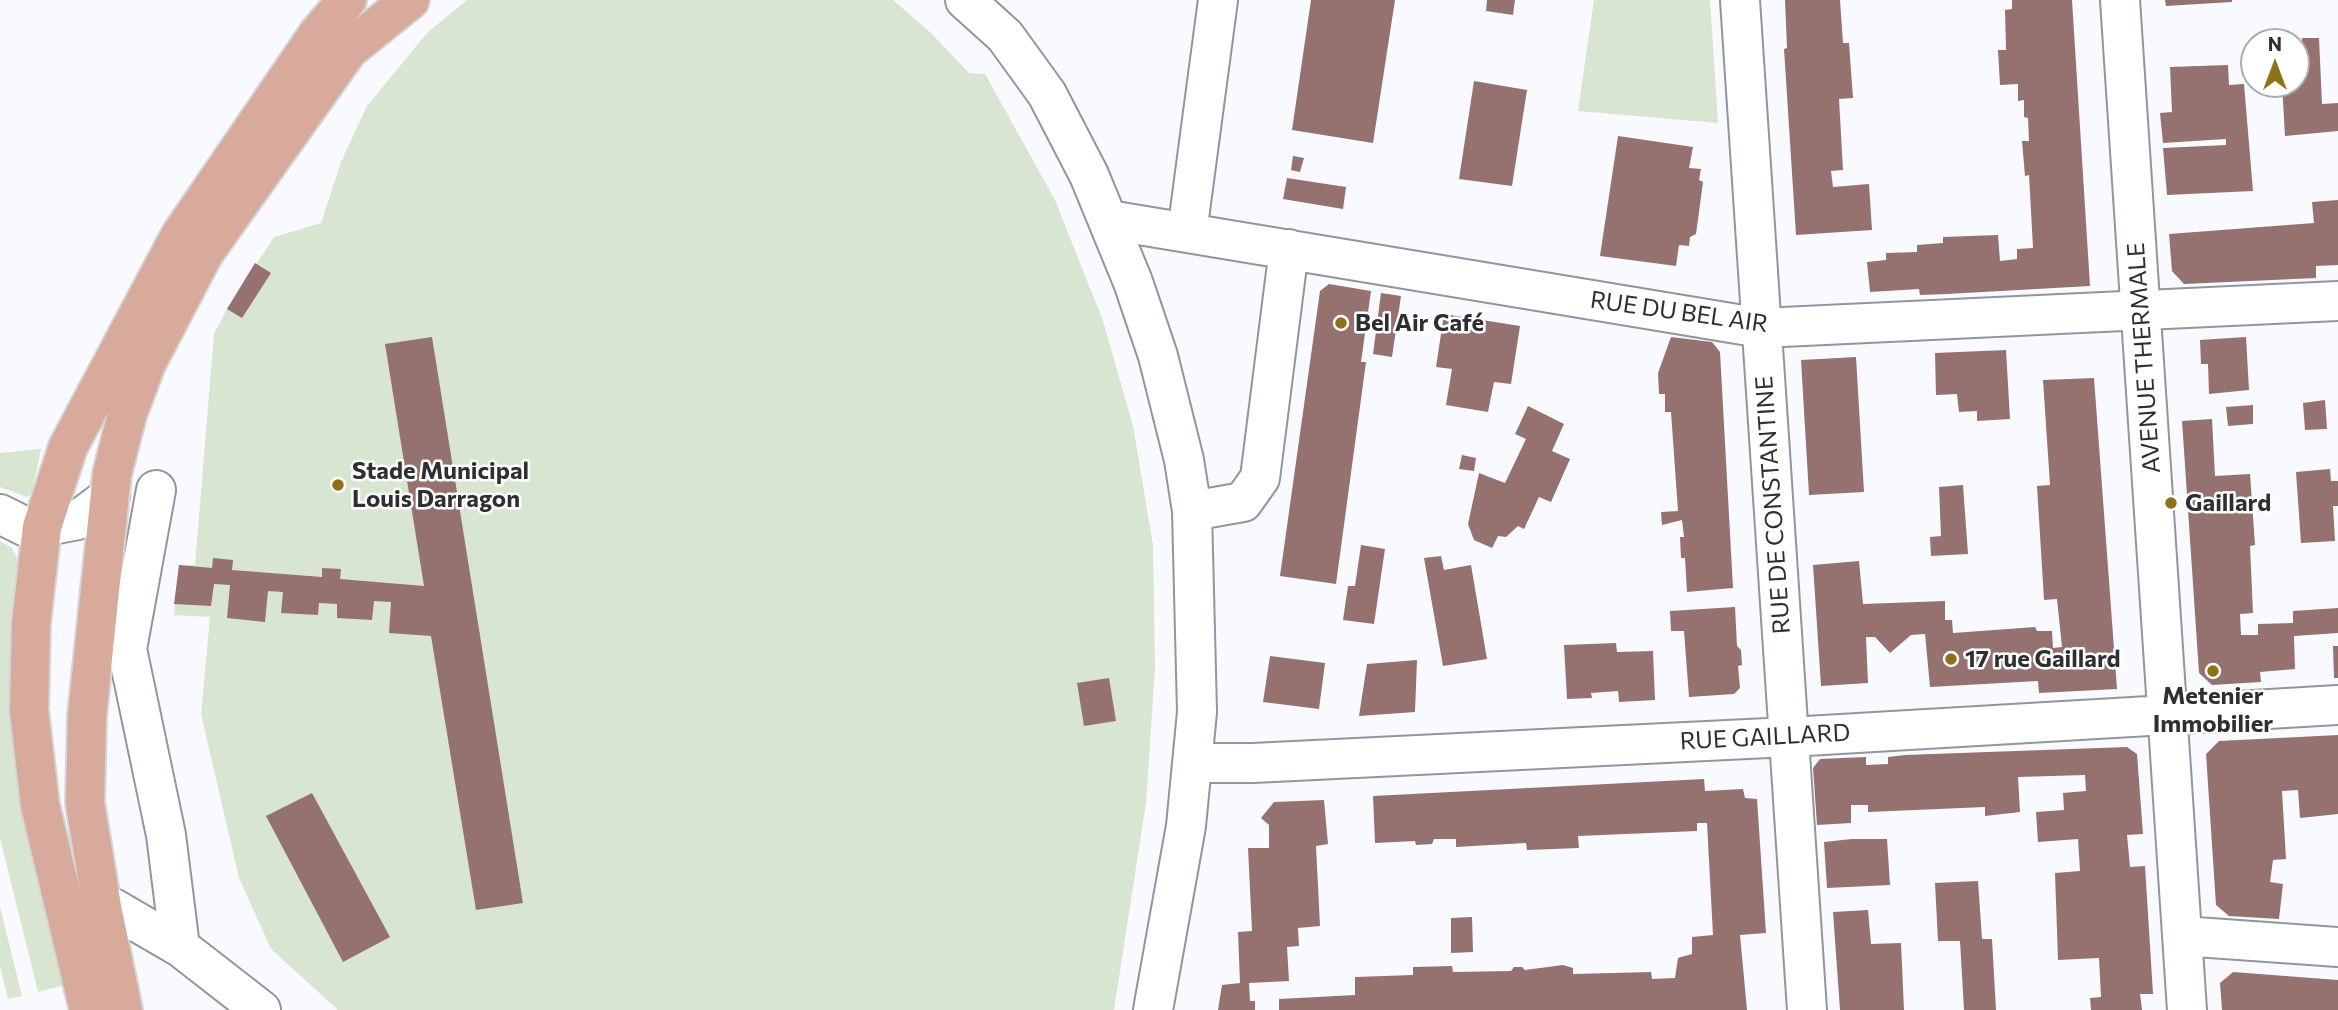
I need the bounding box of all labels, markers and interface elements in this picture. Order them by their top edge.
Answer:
north arrow [2240,28,2310,98]
text: N [2268,32,2282,55]
street label: AVENUE THERMALE [2122,242,2166,474]
street label: RUE DU BEL AIR [1588,285,1770,339]
place label: Bel Air Café [1355,309,1484,337]
marker: Bel Air Café [1333,315,1349,331]
street label: RUE DE CONSTANTINE [1750,375,1796,635]
place label: Stade Municipal Louis Darragon [352,457,529,513]
marker: Stade Municipal Louis Darragon [330,477,346,493]
place label: Gaillard [2185,489,2271,517]
marker: Gaillard [2163,495,2179,511]
place label: 17 rue Gaillard [1965,645,2121,673]
marker: 17 rue Gaillard [1943,651,1959,667]
marker: Metenier Immobilier [2205,663,2221,679]
place label: Metenier Immobilier [2153,682,2273,738]
street label: RUE GAILLARD [1679,718,1851,756]

